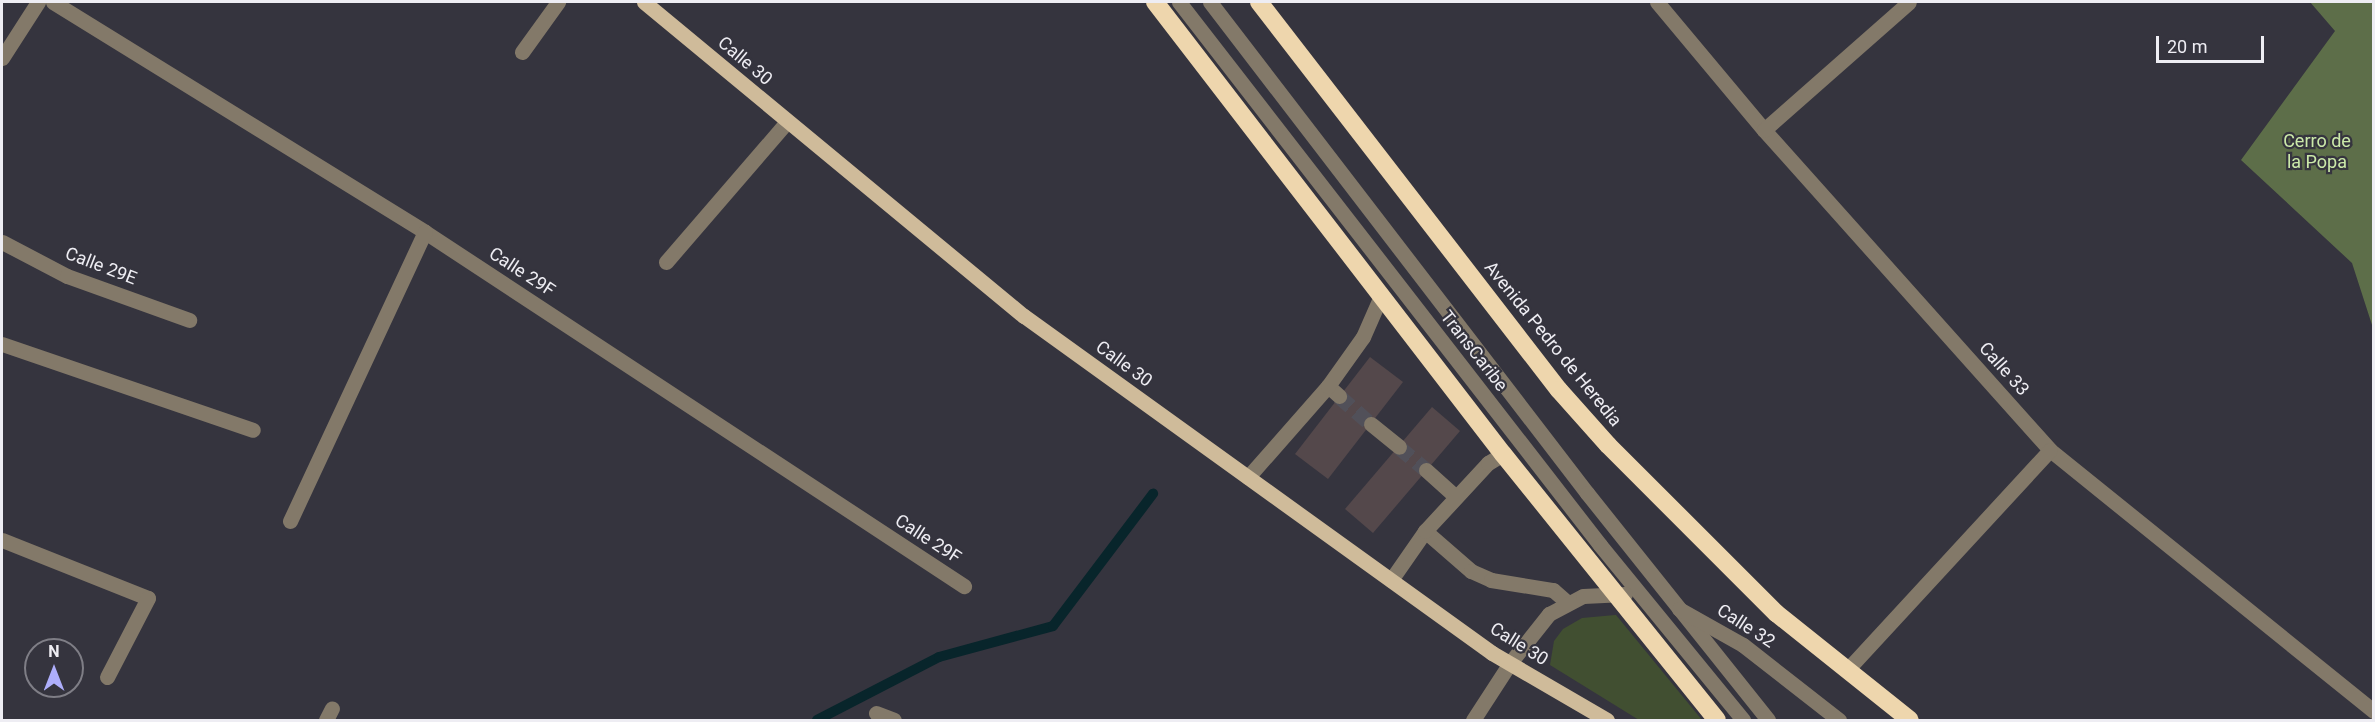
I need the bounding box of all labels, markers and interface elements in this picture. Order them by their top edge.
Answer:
scale bar [2159,24,2267,62]
street label: Calle 30 [713,32,777,90]
text: 20 m [2167,36,2207,57]
park label: Cerro de la Popa [2283,131,2351,174]
street label: Calle 29E [62,243,140,289]
street label: Calle 29F [485,243,559,301]
street label: Avenida Pedro de Heredia [1480,257,1626,431]
street label: TransCaribe [1436,306,1512,396]
street label: Calle 30 [1092,336,1156,392]
street label: Calle 33 [1974,338,2034,400]
street label: Calle 29F [891,510,965,568]
street label: Calle 32 [1713,599,1779,653]
street label: Calle 30 [1486,618,1552,670]
north arrow [24,638,84,698]
text: N [48,642,60,661]

